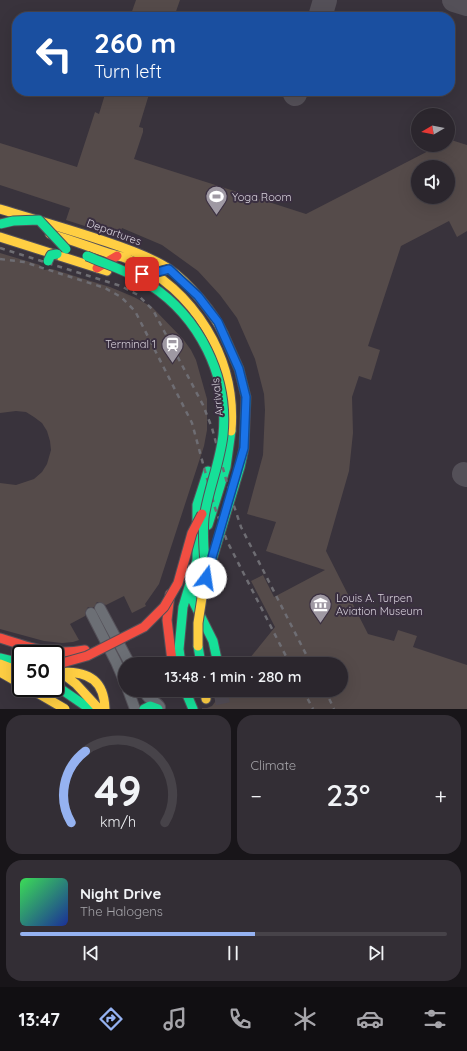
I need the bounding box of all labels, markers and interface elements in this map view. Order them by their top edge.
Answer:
text: 260 m [94,25,176,60]
icon: left [28,28,80,80]
text: Turn left [94,60,162,83]
north arrow [411,108,455,152]
map controls [411,108,455,204]
button: sound [411,160,455,204]
sports icon: Yoga Room [204,184,230,217]
place label: Yoga Room [232,190,291,204]
street label: Departures [85,216,143,248]
pin [125,257,159,291]
icon: arrive [131,263,153,285]
station icon: Terminal 1 [159,331,185,364]
place label: Terminal 1 [105,337,156,351]
street label: Arrivals [208,377,226,417]
position arrow [185,557,227,599]
museum icon: Louis A. Turpen Aviation Museum [308,591,334,624]
place label: Louis A. Turpen Aviation Museum [336,591,423,618]
speed limit sign: 50 [12,645,64,697]
text: 13:48 · 1 min · 280 m [165,667,301,686]
text: Climate [251,757,296,773]
text: 49 [95,763,142,815]
text: 23° [326,776,370,814]
text: − [251,782,262,810]
text: + [435,782,447,810]
text: km/h [100,812,136,830]
text: Night Drive [80,884,161,903]
text: The Halogens [80,903,163,919]
icon: previous [80,942,102,964]
icon: pause [222,942,244,964]
icon: next [365,942,387,964]
icon: directions [97,1005,125,1033]
icon: music [161,1005,189,1033]
icon: phone [226,1005,254,1033]
icon: climate [291,1005,319,1033]
icon: car [356,1005,384,1033]
icon: filters [421,1005,449,1033]
text: 13:47 [18,1008,60,1031]

